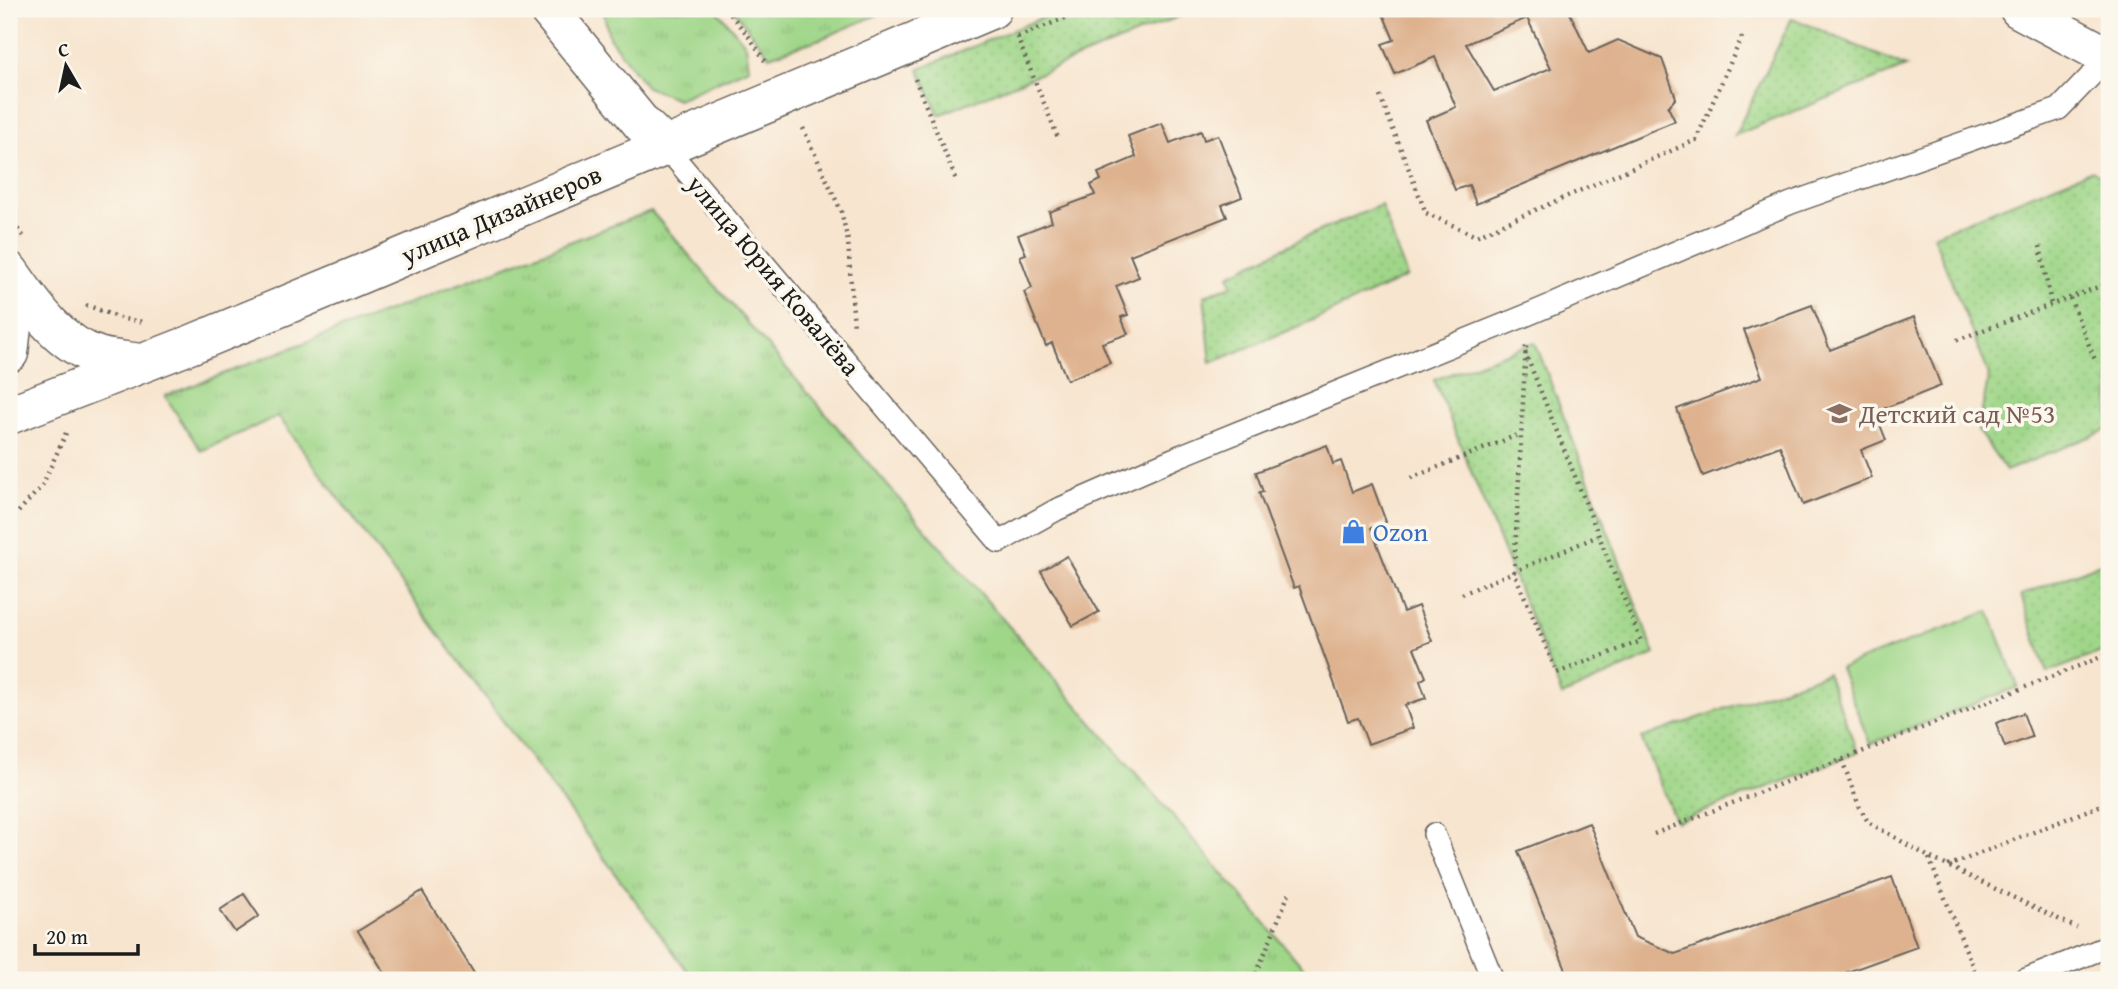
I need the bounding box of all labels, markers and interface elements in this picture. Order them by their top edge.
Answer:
north arrow [32,32,102,102]
text: С [56,35,71,64]
street label: улица Дизайнеров [394,154,607,274]
street label: улица Юрия Ковалёва [677,165,870,385]
place label: Детский сад №53 [1858,394,2056,433]
school or university icon: Детский сад №53 [1825,399,1853,427]
place label: Ozon [1373,512,1428,551]
shop icon: Ozon [1339,517,1367,545]
scale bar [35,912,138,956]
text: 20 m [46,921,88,952]

